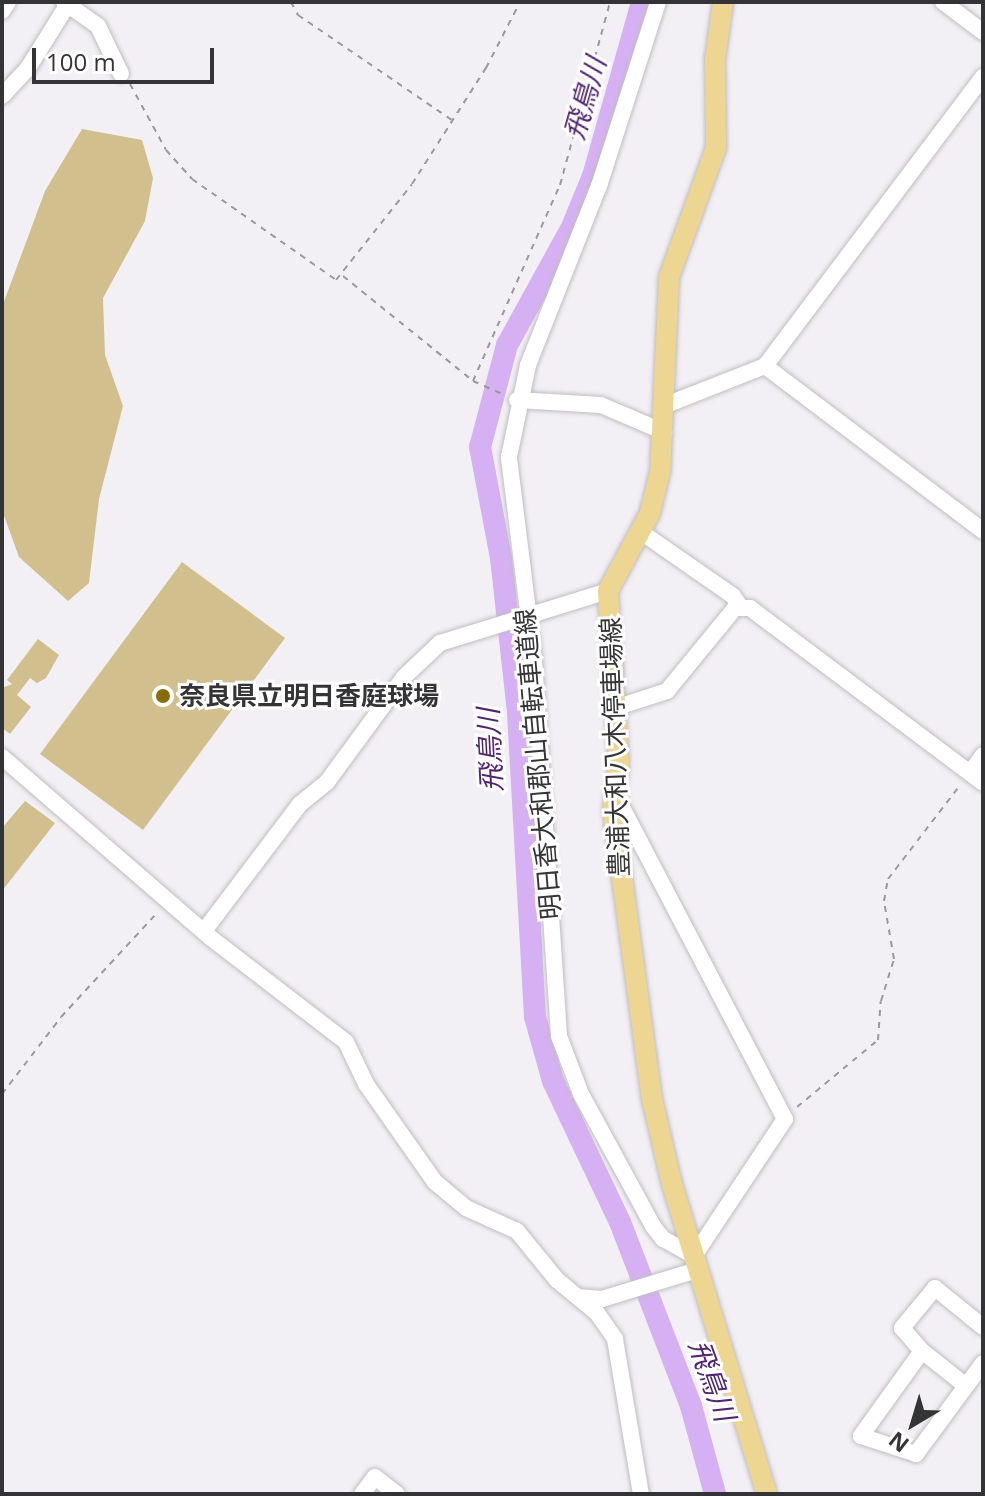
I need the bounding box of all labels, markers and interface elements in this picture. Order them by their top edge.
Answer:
scale bar [36,32,218,82]
text: 100 m [46,45,116,78]
water label: 飛鳥川 [556,53,612,143]
street label: 明日香大和郡山自転車道線 [509,607,567,921]
street label: 豊浦大和八木停車場線 [595,617,635,877]
place label: 奈良県立明日香庭球場 [179,680,439,712]
marker: 奈良県立明日香庭球場 [154,687,172,705]
water label: 飛鳥川 [470,707,508,793]
water label: 飛鳥川 [683,1335,743,1425]
north arrow [873,1384,953,1464]
text: N [882,1426,915,1460]

